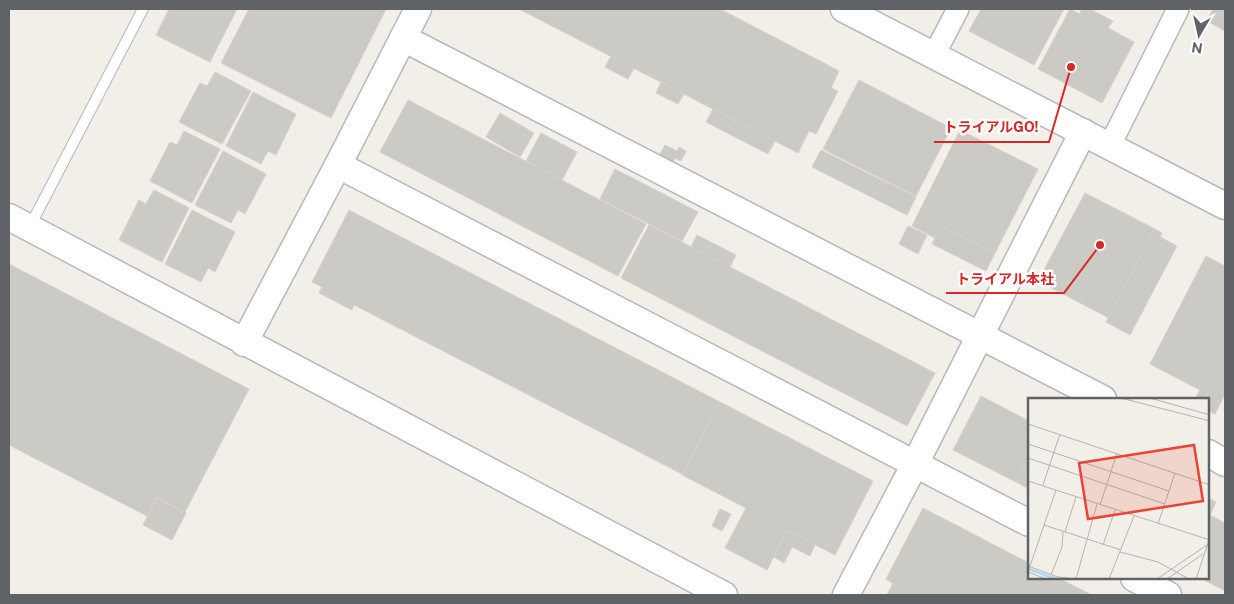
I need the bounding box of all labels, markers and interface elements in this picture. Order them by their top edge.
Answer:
north arrow [1174,10,1224,60]
text: N [1190,39,1204,57]
callout: トライアルGO! [934,113,1049,142]
text: トライアルGO! [943,119,1039,135]
callout: トライアル本社 [946,264,1064,293]
text: トライアル本社 [956,271,1054,287]
inset map [1028,398,1209,579]

